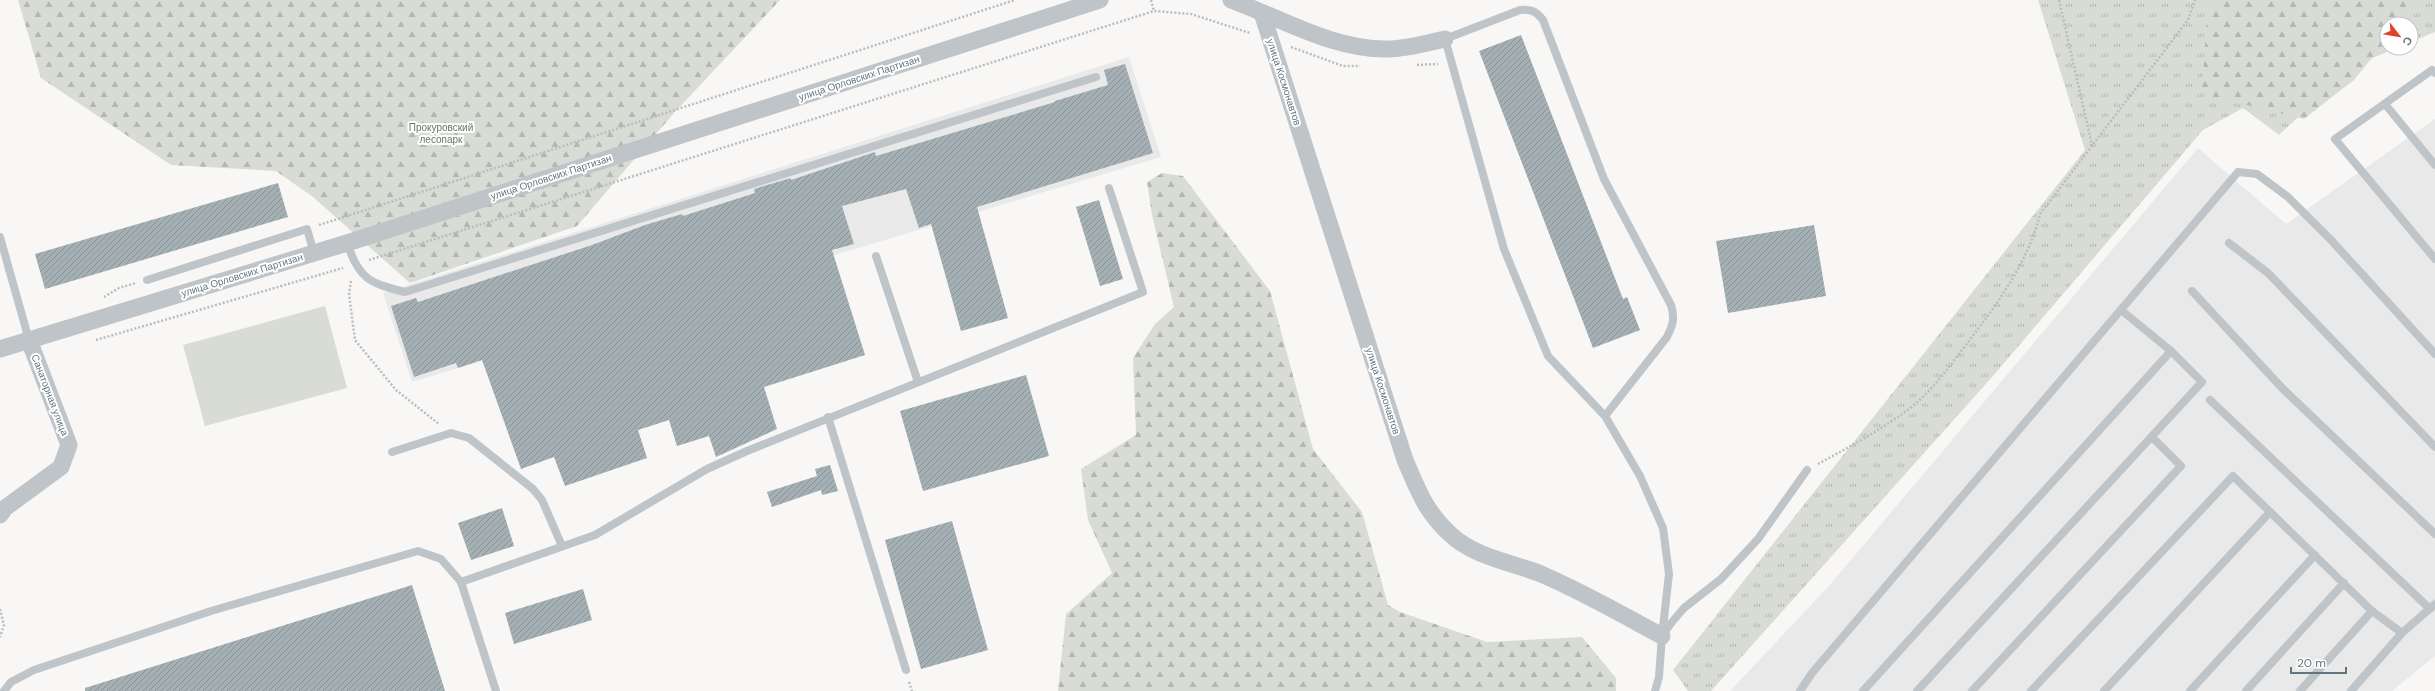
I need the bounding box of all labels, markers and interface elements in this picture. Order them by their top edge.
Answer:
north arrow [2379,16,2419,56]
text: С [2399,34,2416,48]
street label: улица Космонавтов [1264,37,1304,127]
street label: улица Орловских Партизан [797,52,921,104]
park label: Прокуровский лесопарк [409,121,473,146]
street label: улица Орловских Партизан [489,151,613,203]
street label: улица Орловских Партизан [180,250,304,300]
street label: улица Космонавтов [1363,346,1403,436]
street label: Санаторная улица [29,353,72,438]
scale bar [2291,649,2346,675]
text: 20 m [2297,655,2326,671]

